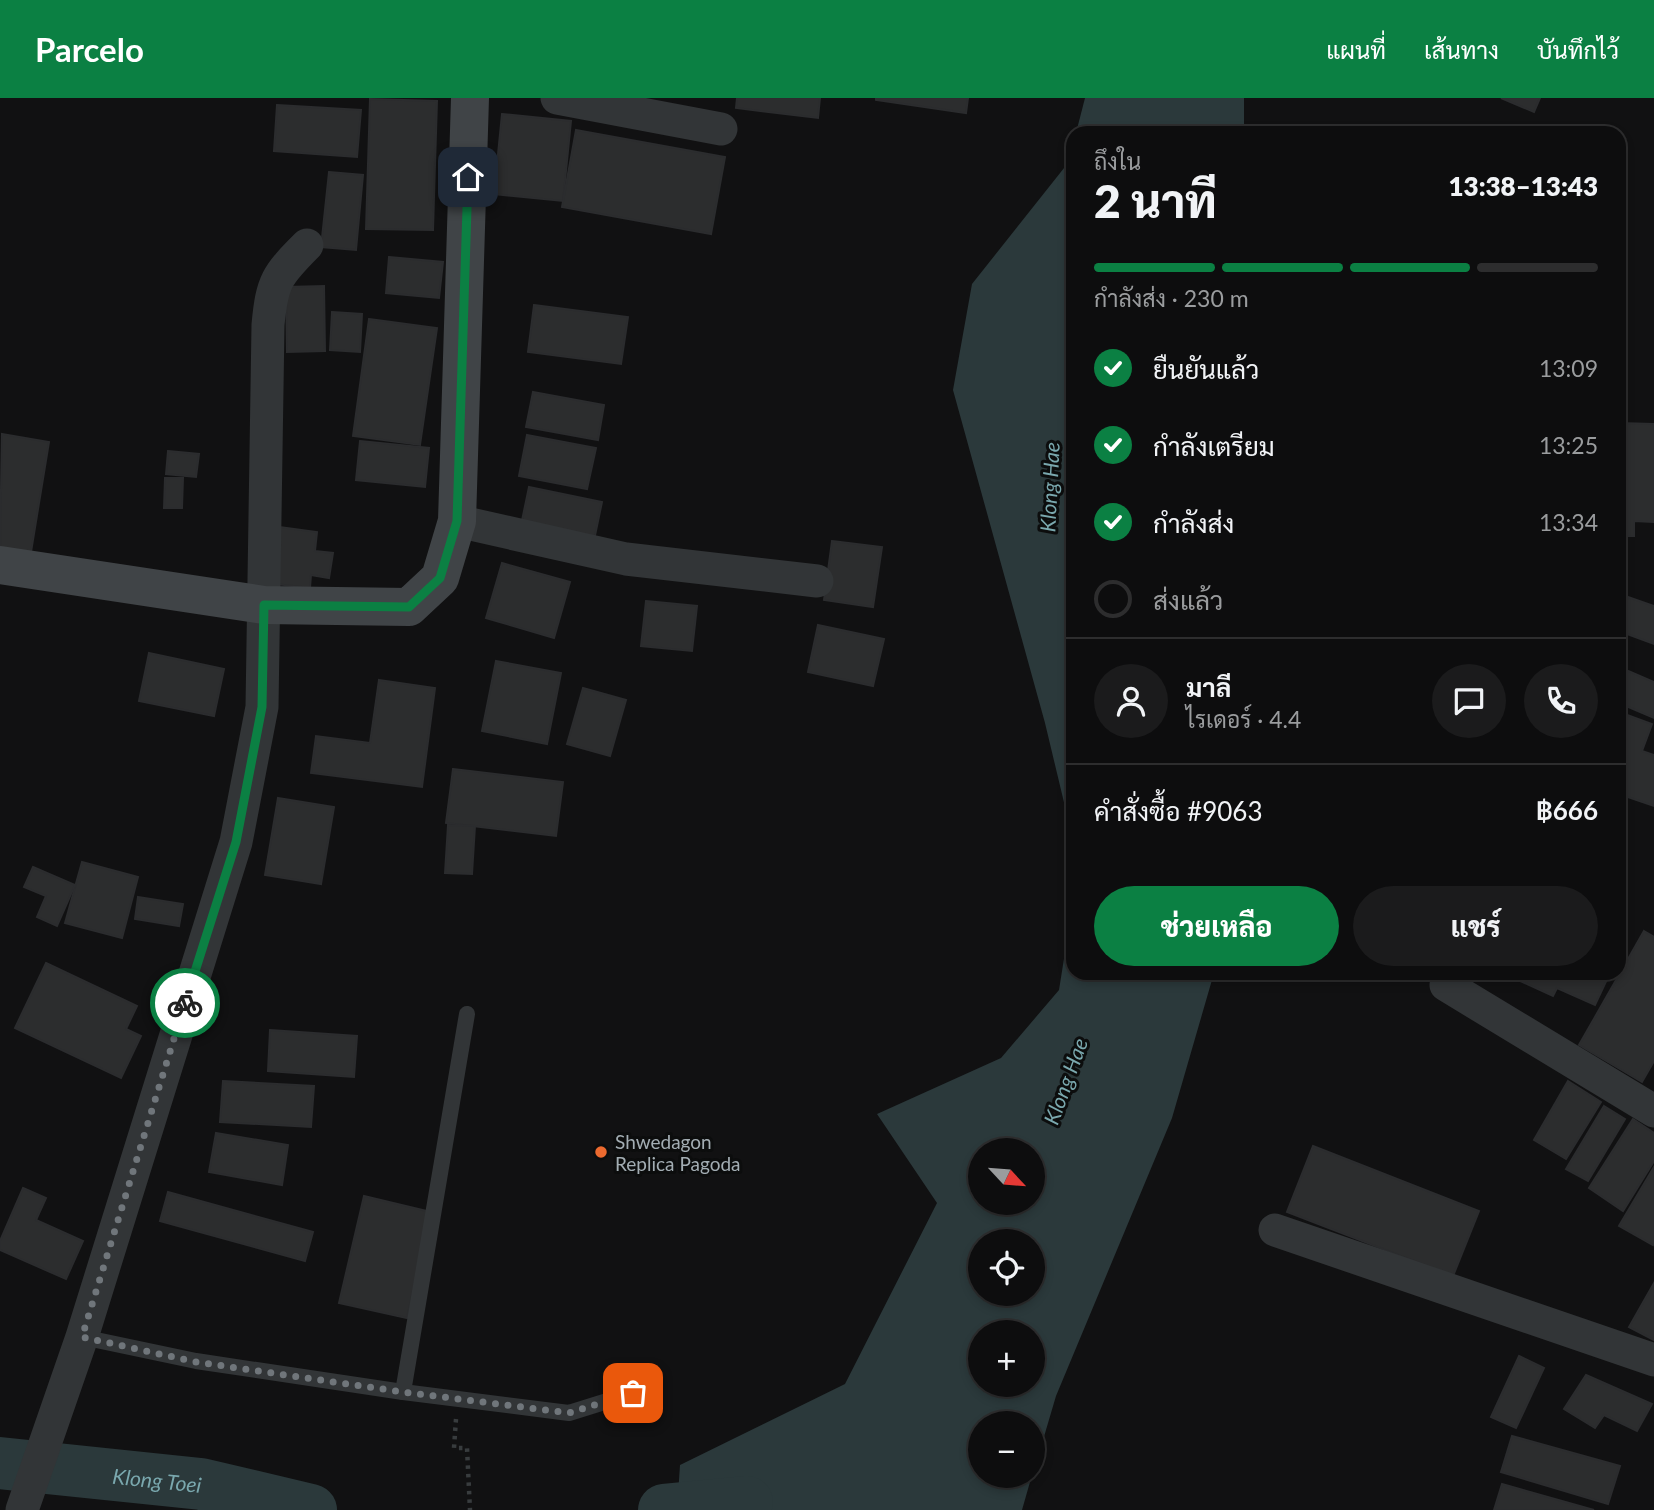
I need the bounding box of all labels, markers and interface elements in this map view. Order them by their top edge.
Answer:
text: Parcelo [35,29,144,69]
text: แผนที่ [1326,35,1386,64]
text: เส้นทาง [1424,35,1499,64]
text: บันทึกไว้ [1537,35,1619,64]
pin [438,147,498,207]
text: ถึงใน [1094,147,1141,175]
icon: home [449,158,487,196]
text: 13:38–13:43 [1448,170,1598,202]
text: 2 นาที [1094,173,1217,228]
text: กำลังส่ง · 230 m [1094,284,1249,312]
icon: check [1094,349,1132,387]
text: ยืนยันแล้ว [1153,353,1259,385]
text: 13:09 [1539,354,1598,382]
icon: check [1094,426,1132,464]
text: กำลังเตรียม [1153,430,1275,462]
text: 13:25 [1539,431,1598,459]
water label: Klong Hae [1034,441,1064,533]
icon: check [1094,503,1132,541]
text: กำลังส่ง [1153,507,1234,539]
text: 13:34 [1539,508,1598,536]
text: ส่งแล้ว [1153,584,1223,616]
button: person [1094,664,1168,738]
button: chat [1432,664,1506,738]
button: phone [1524,664,1598,738]
text: มาลี [1186,671,1231,703]
text: ไรเดอร์ · 4.4 [1186,705,1301,733]
text: ฿666 [1535,794,1598,826]
text: คำสั่งซื้อ #9063 [1094,795,1263,827]
button: ช่วยเหลือ [1094,886,1339,966]
button: แชร์ [1353,886,1598,966]
courier [150,968,220,1038]
icon: bike [166,984,204,1022]
water label: Klong Hae [1038,1034,1092,1128]
place label: Shwedagon Replica Pagoda [615,1130,741,1175]
north arrow [968,1138,1045,1214]
map controls [968,1138,1045,1488]
marker: Shwedagon Replica Pagoda [593,1144,609,1160]
button: locate [968,1229,1045,1306]
button: + [968,1320,1045,1397]
pin [603,1363,663,1423]
icon: bag [614,1374,652,1412]
button: − [968,1411,1045,1488]
water label: Klong Toei [111,1462,203,1497]

